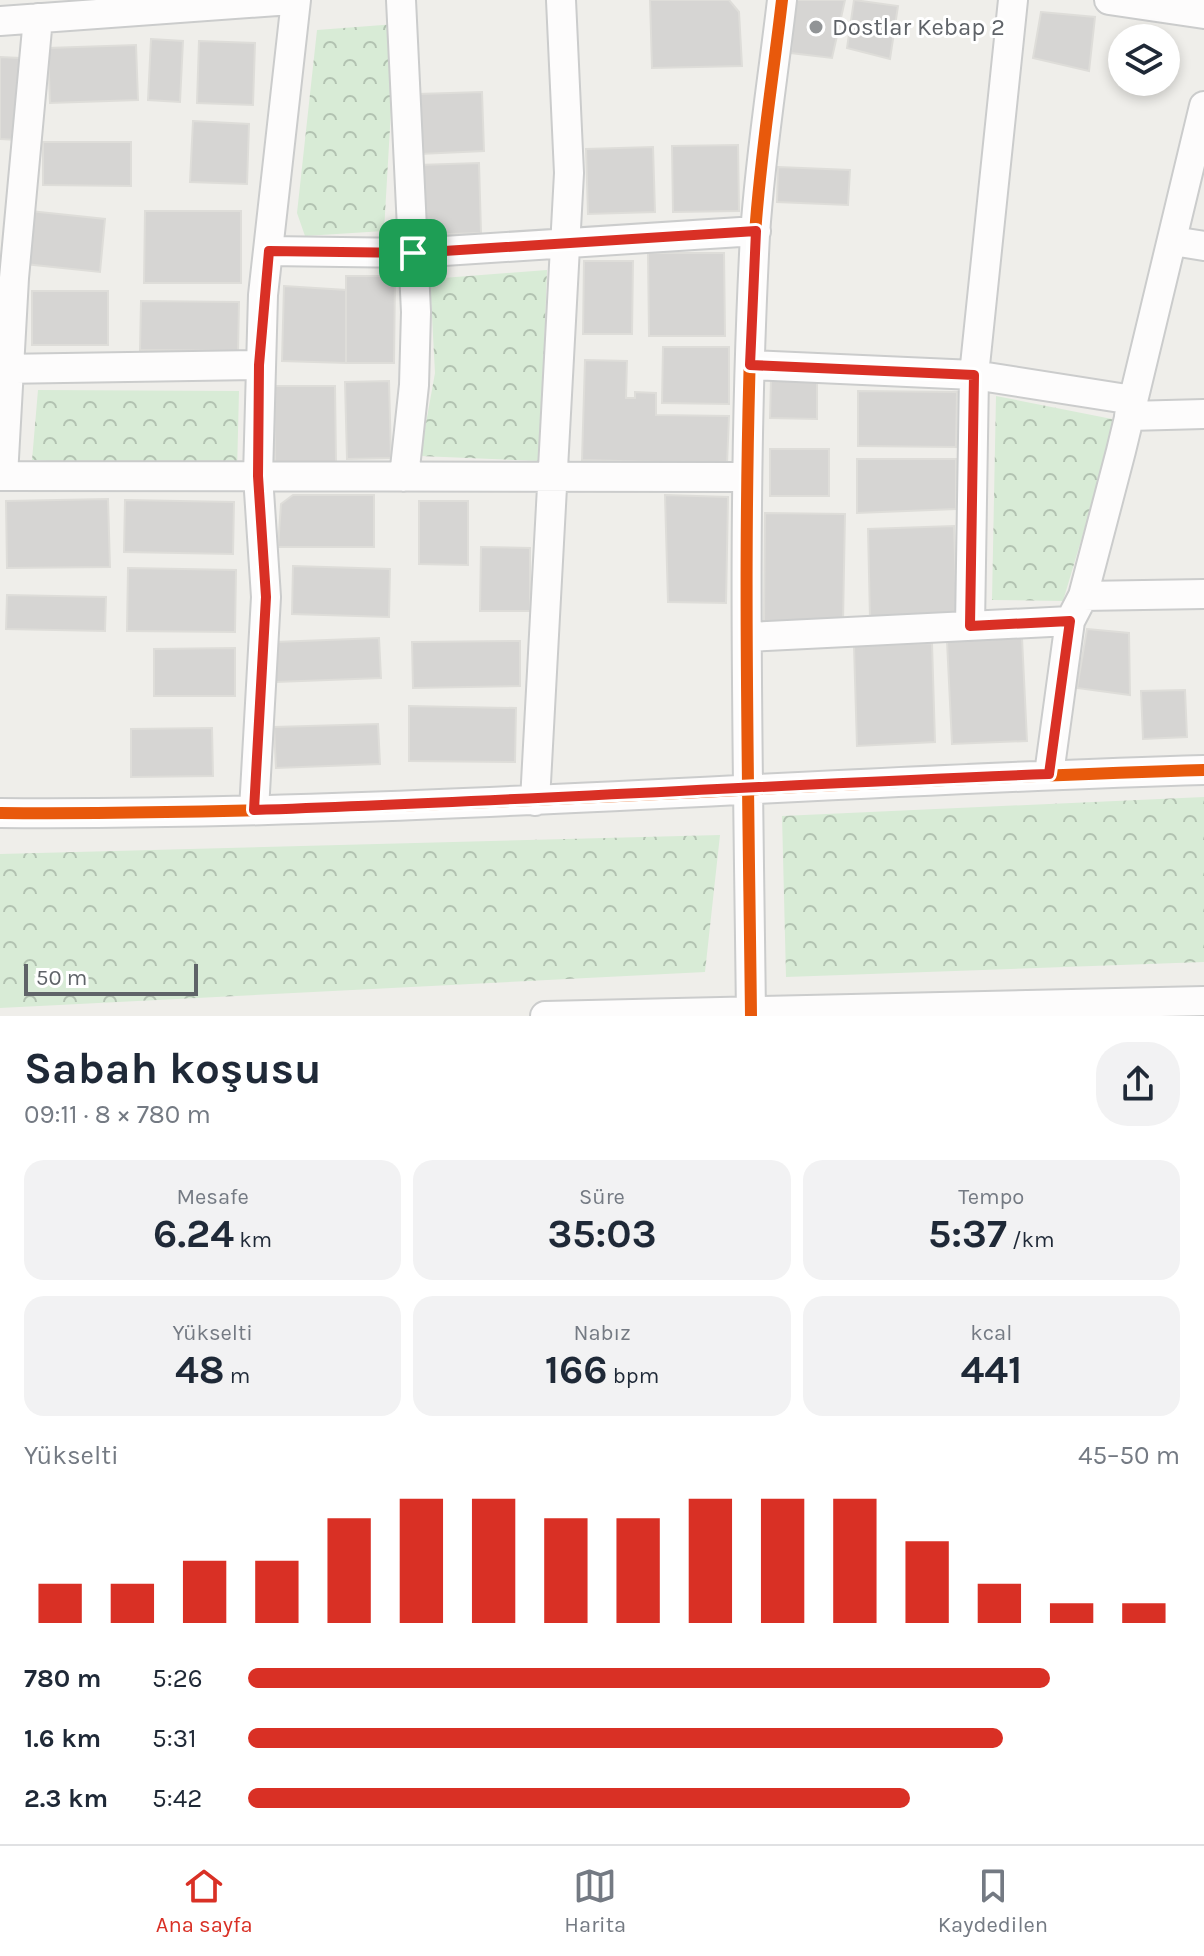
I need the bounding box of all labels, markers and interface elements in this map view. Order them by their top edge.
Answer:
place label: Dostlar Kebap 2 [832,13,1005,41]
marker: Dostlar Kebap 2 [807,18,825,36]
map controls [1108,24,1180,96]
button: layers [1108,24,1180,96]
pin [379,219,447,287]
icon: arrive [391,231,435,275]
scale bar [24,960,198,996]
text: 50 m [36,965,87,991]
button: share [1096,1042,1180,1126]
text: Sabah koşusu [24,1043,322,1094]
text: 09:11 · 8 × 780 m [24,1099,211,1130]
text: Mesafe [176,1184,249,1210]
text: Süre [579,1184,625,1210]
text: Tempo [958,1184,1024,1210]
text: 6.24 [153,1210,234,1257]
text: 35:03 [547,1210,657,1257]
text: 5:37 [928,1210,1007,1257]
text: km [234,1227,272,1253]
text: /km [1007,1227,1055,1253]
text: Yükselti [173,1320,253,1346]
text: Nabız [573,1320,631,1346]
text: kcal [970,1320,1012,1346]
text: 48 [175,1346,225,1393]
text: 166 [545,1346,608,1393]
text: 441 [960,1346,1022,1393]
text: m [225,1363,250,1389]
text: bpm [608,1363,659,1389]
text: Yükselti [24,1440,119,1471]
text: 45–50 m [1078,1440,1180,1471]
text: 780 m [24,1663,101,1694]
text: 5:26 [152,1663,203,1694]
text: 1.6 km [24,1723,101,1754]
text: 5:31 [152,1723,197,1754]
text: 2.3 km [24,1783,108,1814]
text: 5:42 [152,1783,202,1814]
tab: Ana sayfa [156,1864,253,1938]
tab: Harita [564,1864,626,1938]
tab: Kaydedilen [938,1864,1048,1938]

